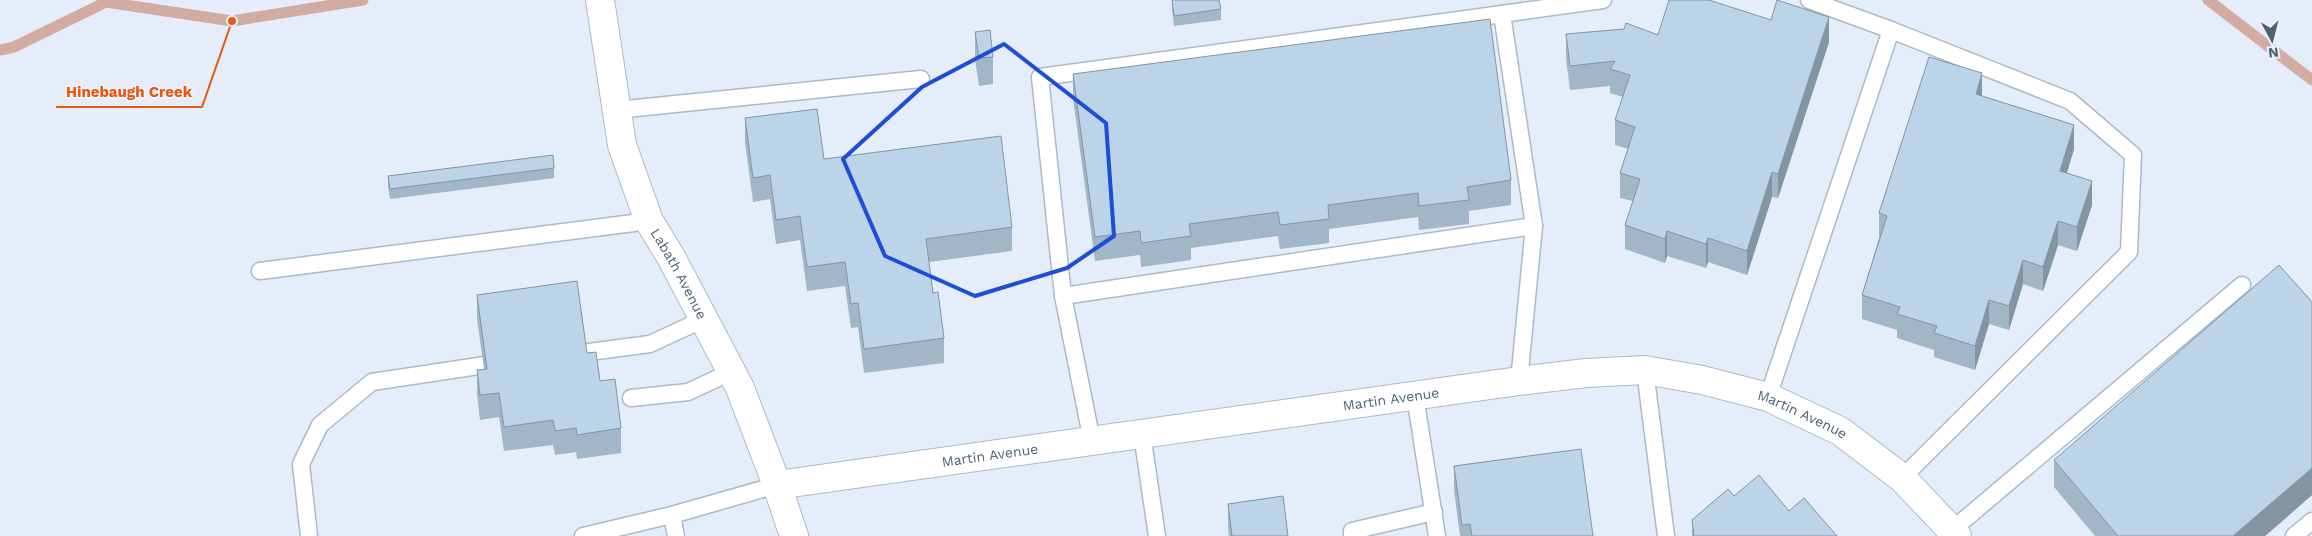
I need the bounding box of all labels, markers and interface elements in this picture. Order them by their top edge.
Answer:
north arrow [2247,15,2297,65]
text: N [2267,44,2280,61]
callout: Hinebaugh Creek [56,77,202,107]
text: Hinebaugh Creek [66,83,193,101]
street label: Labath Avenue [647,226,710,322]
street label: Martin Avenue [1342,384,1440,414]
street label: Martin Avenue [1756,387,1851,442]
street label: Martin Avenue [941,440,1039,470]

